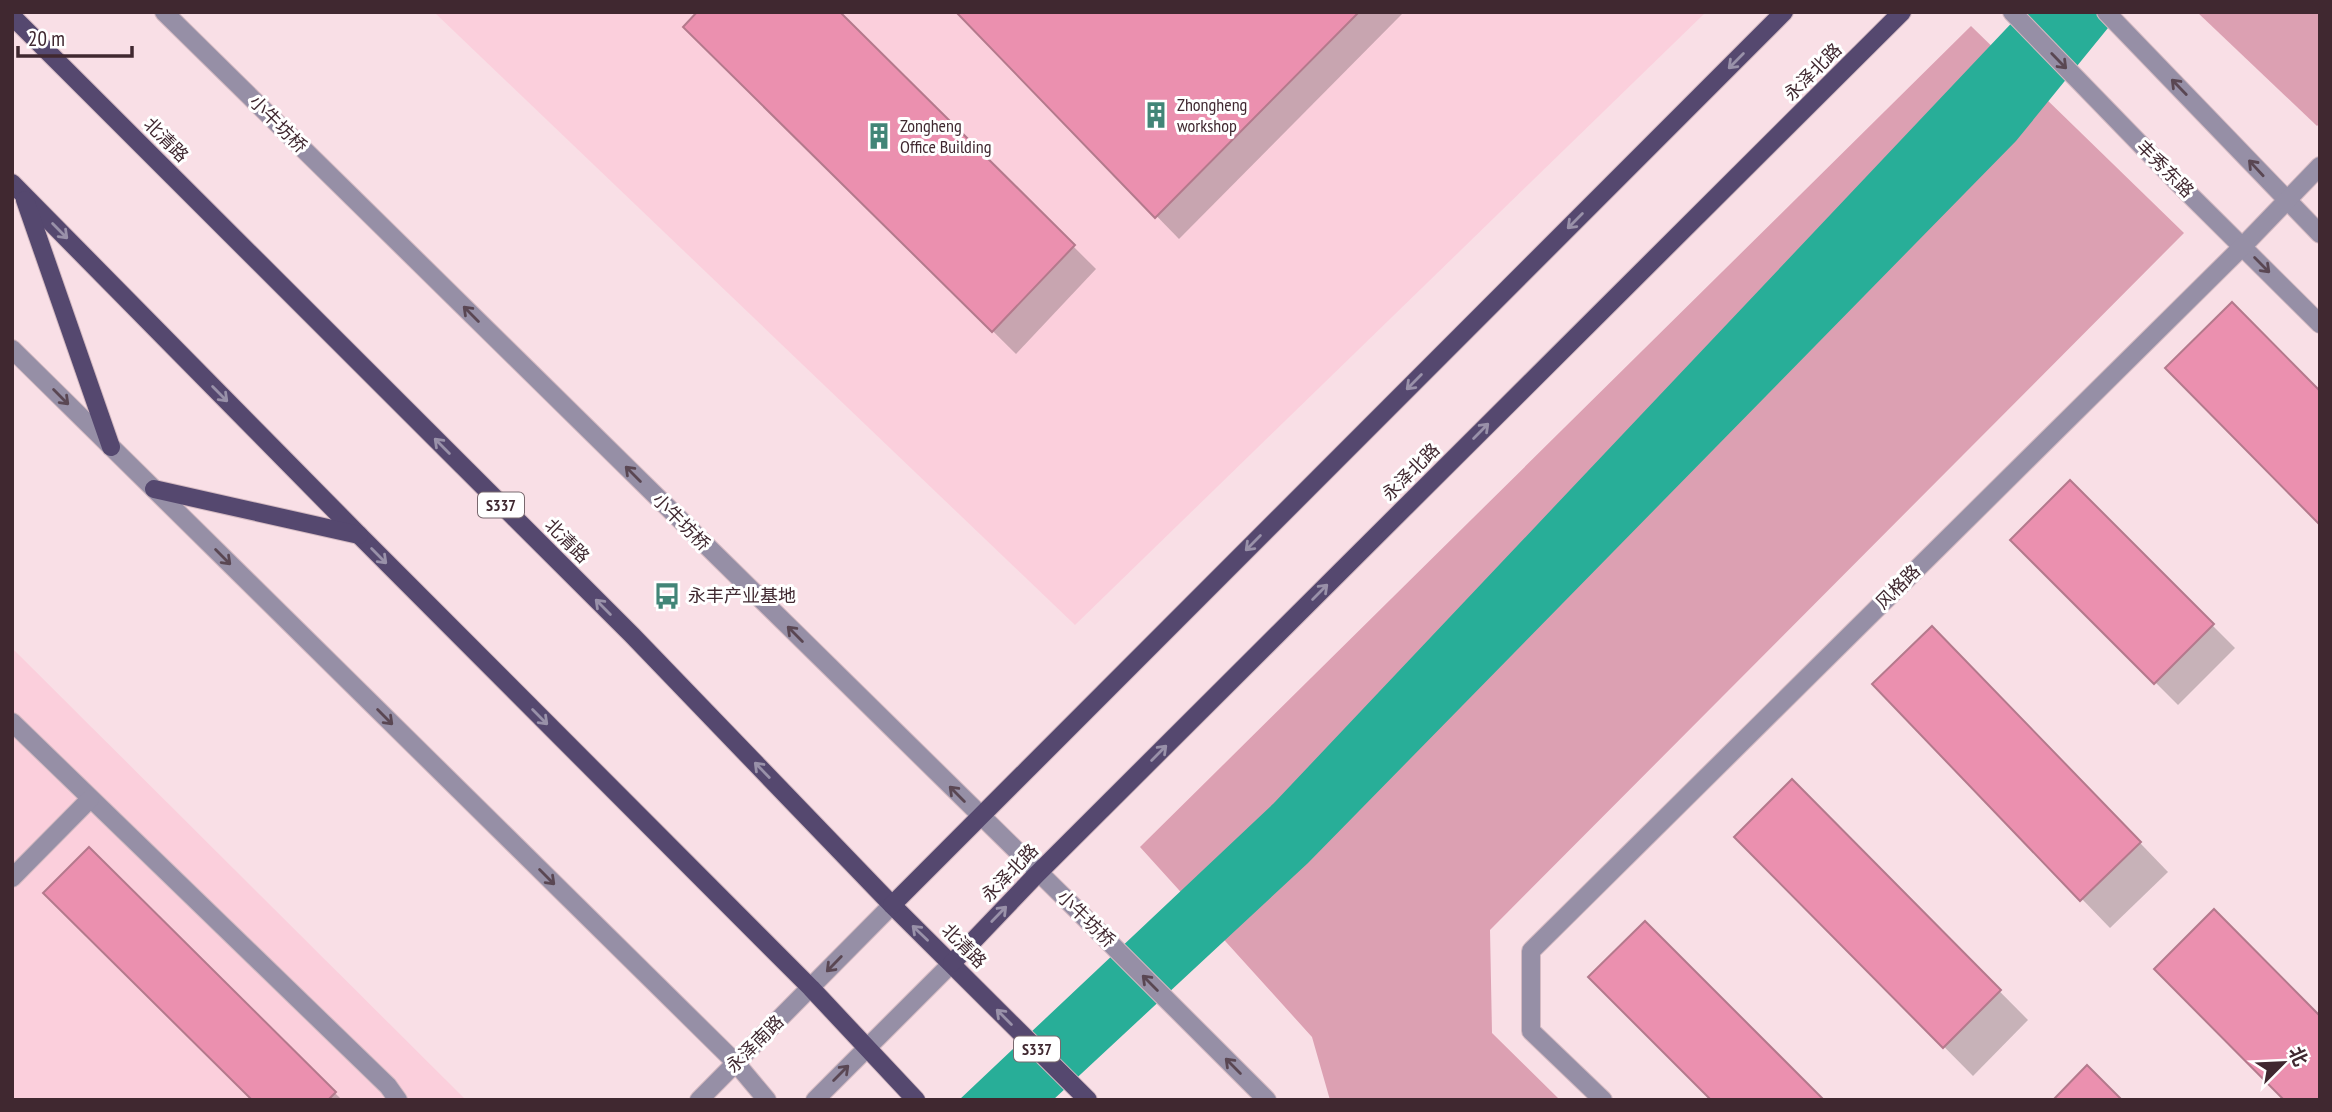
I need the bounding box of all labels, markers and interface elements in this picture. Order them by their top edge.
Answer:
scale bar [18,14,131,58]
text: 20 m [28,25,65,52]
street label: 永泽北路 [1779,38,1846,105]
one-way arrow [1727,52,1744,69]
one-way arrow [2051,52,2068,69]
one-way arrow [2171,79,2188,96]
street label: 小牛坊桥 [245,90,312,157]
place label: Zhongheng workshop [1177,93,1247,137]
building icon: Zhongheng workshop [1141,100,1171,130]
street label: 北清路 [139,112,194,167]
place label: Zongheng Office Building [900,114,992,158]
building icon: Zongheng Office Building [864,121,894,151]
street label: 丰秀东路 [2132,135,2199,202]
one-way arrow [2248,159,2265,176]
one-way arrow [1566,213,1583,230]
one-way arrow [52,223,69,240]
one-way arrow [2254,257,2271,274]
one-way arrow [462,306,479,323]
one-way arrow [1405,374,1422,391]
one-way arrow [211,385,228,402]
one-way arrow [52,389,69,406]
one-way arrow [1473,423,1490,440]
one-way arrow [434,437,451,454]
street label: 永泽北路 [1377,438,1444,505]
one-way arrow [624,466,641,483]
street label: 小牛坊桥 [648,488,715,555]
road number: S337 [478,492,524,518]
street label: 北清路 [540,513,595,568]
one-way arrow [1245,534,1262,551]
one-way arrow [371,547,388,564]
one-way arrow [214,549,231,566]
street label: 风格路 [1870,559,1925,614]
bus stop icon: 永丰产业基地 [652,581,682,611]
place label: 永丰产业基地 [688,584,796,607]
one-way arrow [1312,584,1329,601]
one-way arrow [595,598,612,615]
one-way arrow [786,625,803,642]
one-way arrow [376,708,393,725]
one-way arrow [532,708,549,725]
one-way arrow [1151,744,1168,761]
one-way arrow [753,762,770,779]
one-way arrow [948,785,965,802]
street label: 永泽北路 [976,839,1043,907]
one-way arrow [538,868,555,885]
street label: 小牛坊桥 [1052,885,1120,952]
one-way arrow [991,905,1007,923]
street label: 北清路 [937,918,992,973]
one-way arrow [912,924,929,941]
one-way arrow [826,955,843,972]
one-way arrow [1142,975,1159,992]
one-way arrow [996,1009,1013,1026]
street label: 永泽南路 [721,1010,788,1077]
north arrow [2248,1028,2318,1098]
road number: S337 [1014,1036,1060,1062]
text: 北 [2284,1043,2313,1070]
one-way arrow [1225,1057,1242,1074]
one-way arrow [833,1065,850,1082]

